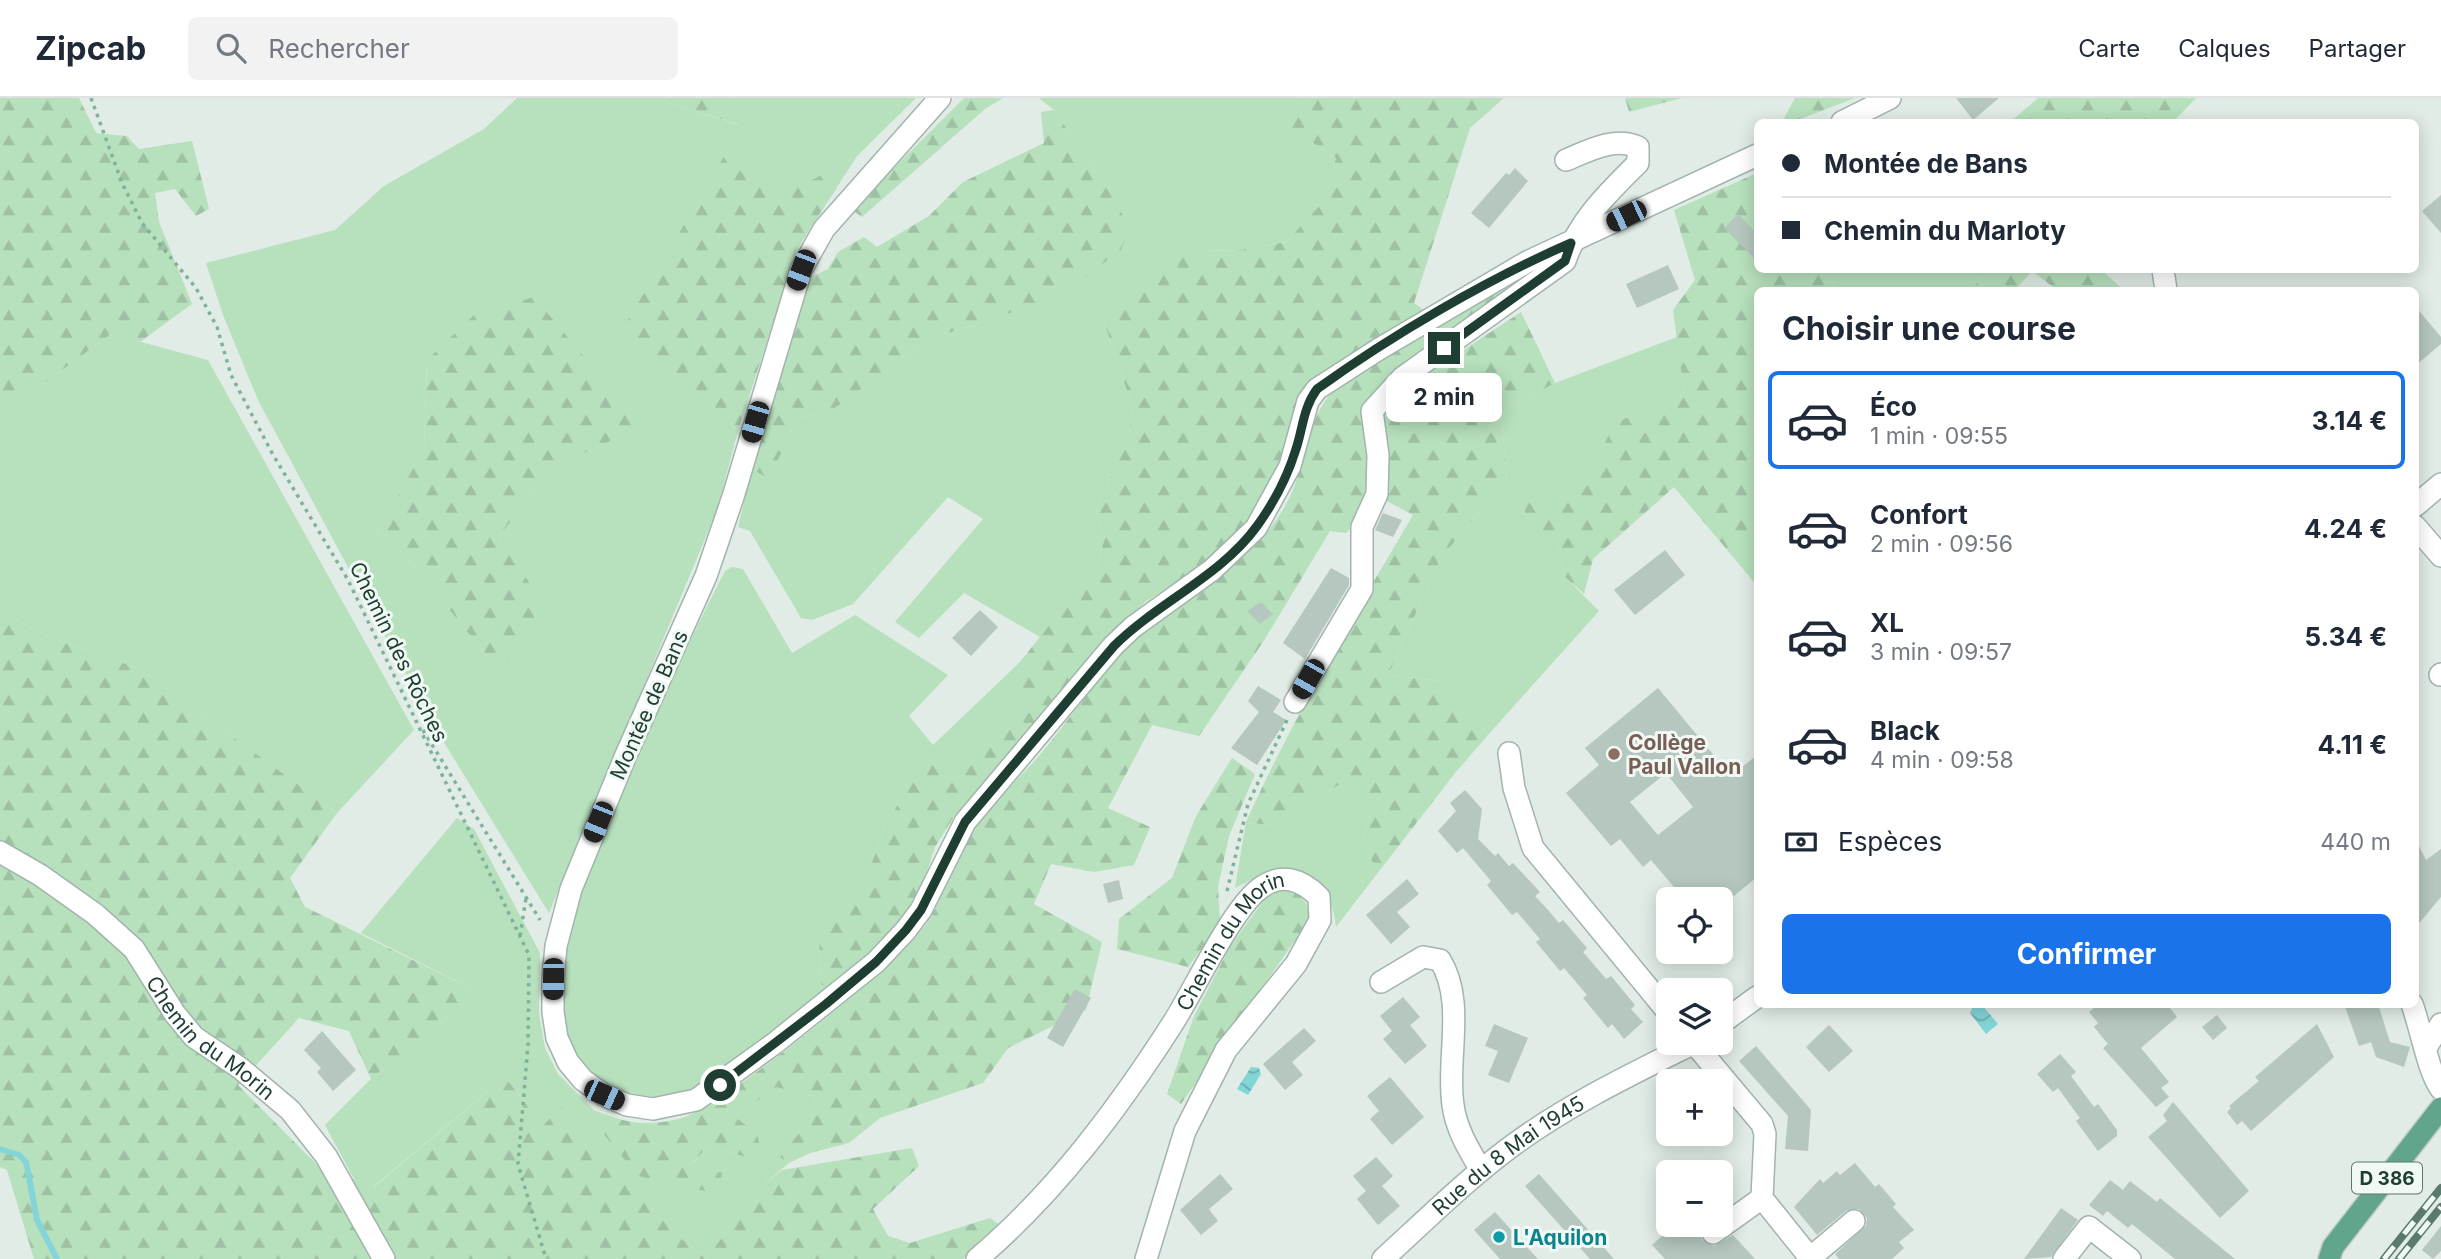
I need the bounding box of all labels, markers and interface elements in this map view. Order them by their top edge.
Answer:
search box [188,17,678,80]
text: Zipcab [35,28,146,68]
icon: search [212,29,250,67]
text: Rechercher [268,33,410,64]
text: Carte [2078,34,2140,63]
text: Calques [2178,34,2271,63]
text: Partager [2309,34,2406,63]
text: Montée de Bans [1824,148,2028,179]
car [1603,197,1650,235]
text: Chemin du Marloty [1824,215,2066,246]
car [784,247,819,293]
text: Choisir une course [1782,309,2076,348]
route end [1428,332,1460,364]
callout: 2 min [1386,372,1502,422]
text: 2 min [1413,383,1475,411]
icon: car [1786,389,1849,452]
text: Éco [1870,391,1917,422]
car [740,399,771,445]
text: 3.14 € [2312,405,2387,436]
text: 1 min · 09:55 [1870,422,2008,450]
icon: car [1786,497,1849,560]
text: Confort [1870,499,1968,530]
text: 4.24 € [2304,513,2387,544]
text: 2 min · 09:56 [1870,530,2013,558]
street label: Chemin des Rôches [344,558,454,746]
icon: car [1786,605,1849,668]
text: XL [1870,607,1904,638]
text: 5.34 € [2305,621,2387,652]
street label: Montée de Bans [605,626,693,784]
text: 3 min · 09:57 [1870,638,2012,666]
car [1289,656,1328,702]
icon: car [1786,713,1849,776]
text: Black [1870,715,1940,746]
text: 4.11 € [2318,729,2387,760]
place label: Collège Paul Vallon [1628,730,1741,779]
marker: Collège Paul Vallon [1606,746,1622,762]
text: 4 min · 09:58 [1870,746,2014,774]
car [581,799,616,845]
icon: cash [1782,823,1820,861]
text: Espèces [1838,826,1942,857]
text: 440 m [2320,828,2391,856]
street label: Chemin du Morin [1171,866,1286,1015]
map controls [1656,887,1733,1237]
button: locate [1656,887,1733,964]
button: Confirmer [1782,914,2391,994]
car [543,958,564,1000]
street label: Chemin du Morin [141,971,280,1105]
button: layers [1656,978,1733,1055]
route start [704,1069,736,1101]
button: + [1656,1069,1733,1146]
car [581,1077,628,1113]
street label: Rue du 8 Mai 1945 [1427,1090,1588,1220]
button: − [1656,1160,1733,1237]
road number: D 386 [2352,1162,2422,1194]
place label: L'Aquilon [1513,1225,1607,1250]
marker: L'Aquilon [1491,1229,1507,1245]

